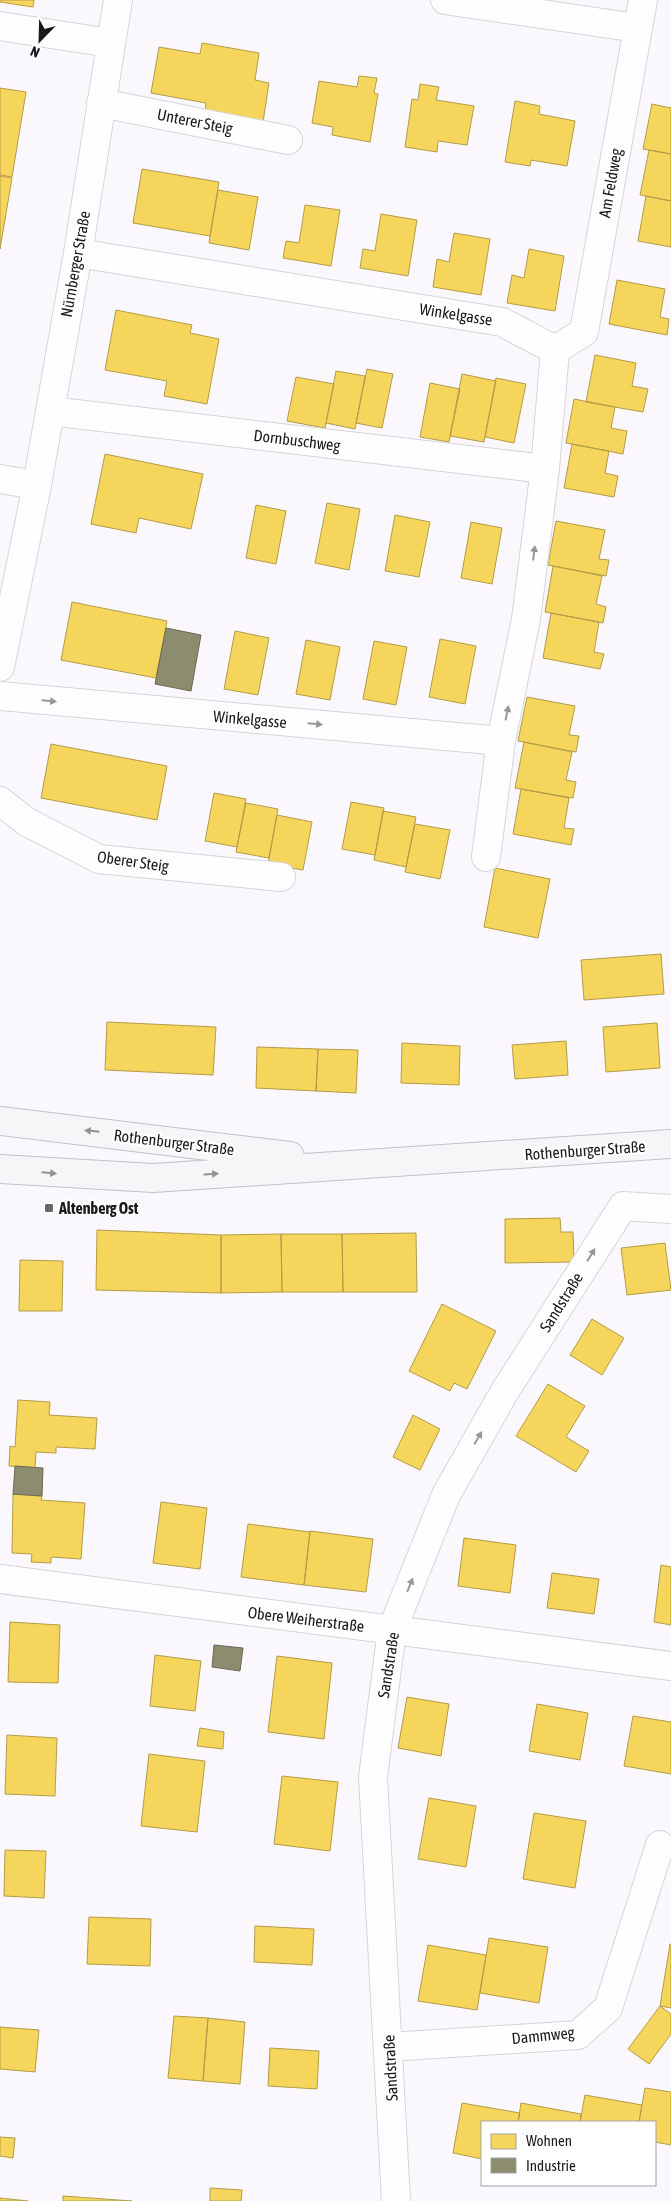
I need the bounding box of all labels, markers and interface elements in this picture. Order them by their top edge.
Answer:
north arrow [15,15,65,65]
text: N [28,43,42,61]
street label: Unterer Steig [155,105,235,138]
street label: Am Feldweg [595,147,626,219]
street label: Nürnberger Straße [57,210,94,319]
street label: Winkelgasse [418,299,494,330]
street label: Dornbuschweg [253,426,341,455]
one-way arrow [531,545,539,561]
one-way arrow [41,697,57,705]
one-way arrow [503,705,511,721]
street label: Winkelgasse [212,707,287,732]
one-way arrow [307,721,323,729]
street label: Oberer Steig [96,847,170,876]
street label: Rothenburger Straße [113,1126,235,1159]
one-way arrow [83,1127,99,1135]
street label: Rothenburger Straße [524,1137,646,1164]
one-way arrow [41,1169,57,1177]
one-way arrow [203,1170,219,1178]
place label: Altenberg Ost [58,1199,139,1217]
marker: Altenberg Ost [43,1202,55,1214]
one-way arrow [587,1248,596,1262]
street label: Sandstraße [536,1269,586,1335]
one-way arrow [474,1431,483,1445]
one-way arrow [406,1577,414,1592]
street label: Obere Weiherstraße [247,1603,365,1635]
street label: Sandstraße [374,1631,402,1699]
street label: Dammweg [511,2023,575,2048]
street label: Sandstraße [379,2034,401,2102]
legend [481,2121,656,2186]
text: Wohnen [526,2132,572,2149]
text: Industrie [526,2157,576,2174]

